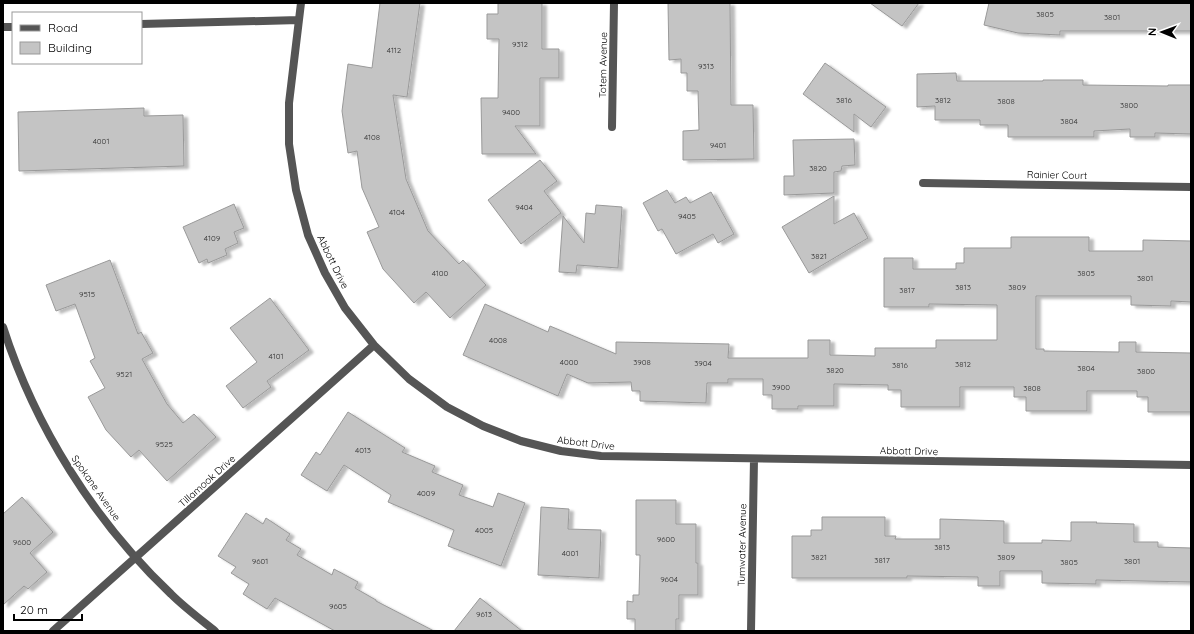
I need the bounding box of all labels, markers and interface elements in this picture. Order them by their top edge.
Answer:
house number: 3805 [1036,9,1054,19]
legend [12,12,142,64]
house number: 3801 [1104,12,1120,22]
north arrow [1142,12,1182,52]
text: Road [48,20,78,35]
text: N [1145,28,1159,36]
street label: Totem Avenue [596,32,610,98]
house number: 9312 [512,39,529,49]
text: Building [48,40,92,55]
house number: 4112 [387,45,402,55]
house number: 9313 [698,61,714,71]
house number: 3816 [836,95,853,105]
house number: 3812 [935,95,952,105]
house number: 3808 [997,96,1015,106]
house number: 3800 [1120,100,1138,110]
house number: 9400 [502,107,520,117]
house number: 3804 [1060,116,1078,126]
house number: 4108 [364,132,380,142]
house number: 4001 [93,136,109,146]
house number: 9401 [710,140,726,150]
house number: 3820 [809,163,827,173]
street label: Rainier Court [1027,168,1088,182]
house number: 9404 [515,202,533,212]
house number: 4104 [389,207,405,217]
house number: 9405 [678,211,696,221]
house number: 4109 [204,233,221,243]
street label: Abbott Drive [314,233,352,291]
house number: 3821 [811,251,827,261]
house number: 4100 [432,268,449,278]
house number: 3805 [1077,268,1095,278]
house number: 3801 [1137,273,1153,283]
house number: 3813 [955,282,971,292]
house number: 3809 [1008,282,1026,292]
house number: 3817 [899,285,915,295]
house number: 9515 [79,289,95,299]
house number: 4008 [489,335,507,345]
house number: 4101 [269,351,283,361]
house number: 4000 [560,357,578,367]
house number: 3908 [633,357,651,367]
house number: 3904 [694,358,712,368]
house number: 3812 [955,359,972,369]
house number: 3816 [892,360,909,370]
house number: 3804 [1077,363,1095,373]
house number: 3820 [826,365,844,375]
house number: 3800 [1137,366,1155,376]
house number: 9521 [116,369,132,379]
house number: 3900 [772,382,790,392]
house number: 3808 [1023,383,1041,393]
street label: Abbott Drive [556,433,616,453]
house number: 9525 [155,439,173,449]
street label: Abbott Drive [880,444,939,458]
house number: 4013 [355,445,371,455]
street label: Tillamook Drive [176,452,238,510]
street label: Spokane Avenue [68,453,124,524]
house number: 4009 [417,488,436,498]
street label: Tumwater Avenue [735,503,749,587]
house number: 4005 [475,525,493,535]
house number: 9600 [657,534,675,544]
house number: 9600 [13,537,31,547]
house number: 3813 [934,542,950,552]
house number: 4001 [562,548,578,558]
house number: 3821 [811,552,827,562]
house number: 3809 [997,552,1015,562]
house number: 3817 [874,555,890,565]
house number: 9601 [252,556,268,566]
house number: 3801 [1124,556,1140,566]
house number: 3805 [1060,557,1078,567]
house number: 9604 [660,574,678,584]
scale bar [14,596,82,622]
house number: 9605 [329,601,347,611]
text: 20 m [20,602,48,617]
house number: 9613 [476,609,492,619]

